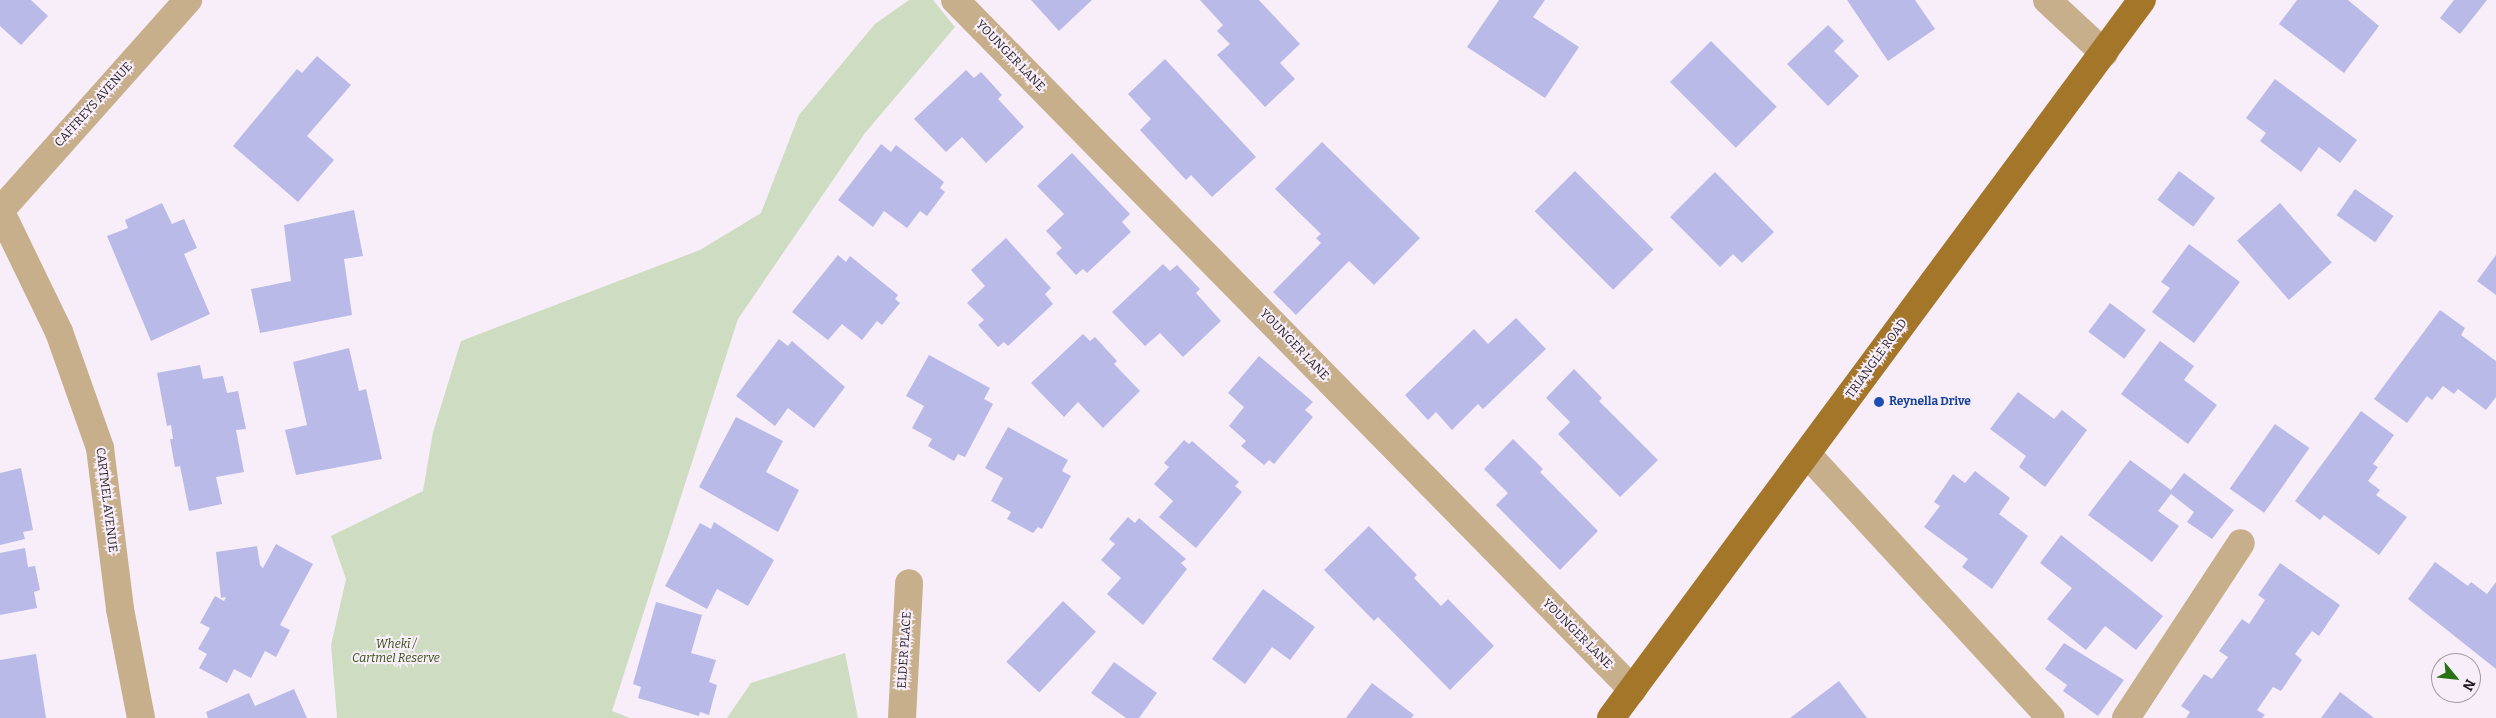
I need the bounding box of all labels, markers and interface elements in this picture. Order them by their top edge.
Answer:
street label: YOUNGER LANE [973,18,1047,94]
street label: CAFFREYS AVENUE [52,60,136,150]
street label: YOUNGER LANE [1257,307,1331,383]
street label: TRIANGLE ROAD [1843,317,1911,401]
place label: Reynella Drive [1889,395,1971,409]
marker: Reynella Drive [1873,396,1885,408]
street label: CARTMEL AVENUE [92,447,120,553]
street label: YOUNGER LANE [1539,596,1615,672]
street label: ELDER PLACE [895,611,915,689]
park label: Whekī / Cartmel Reserve [352,638,440,666]
north arrow [2431,653,2481,703]
text: N [2459,676,2479,694]

